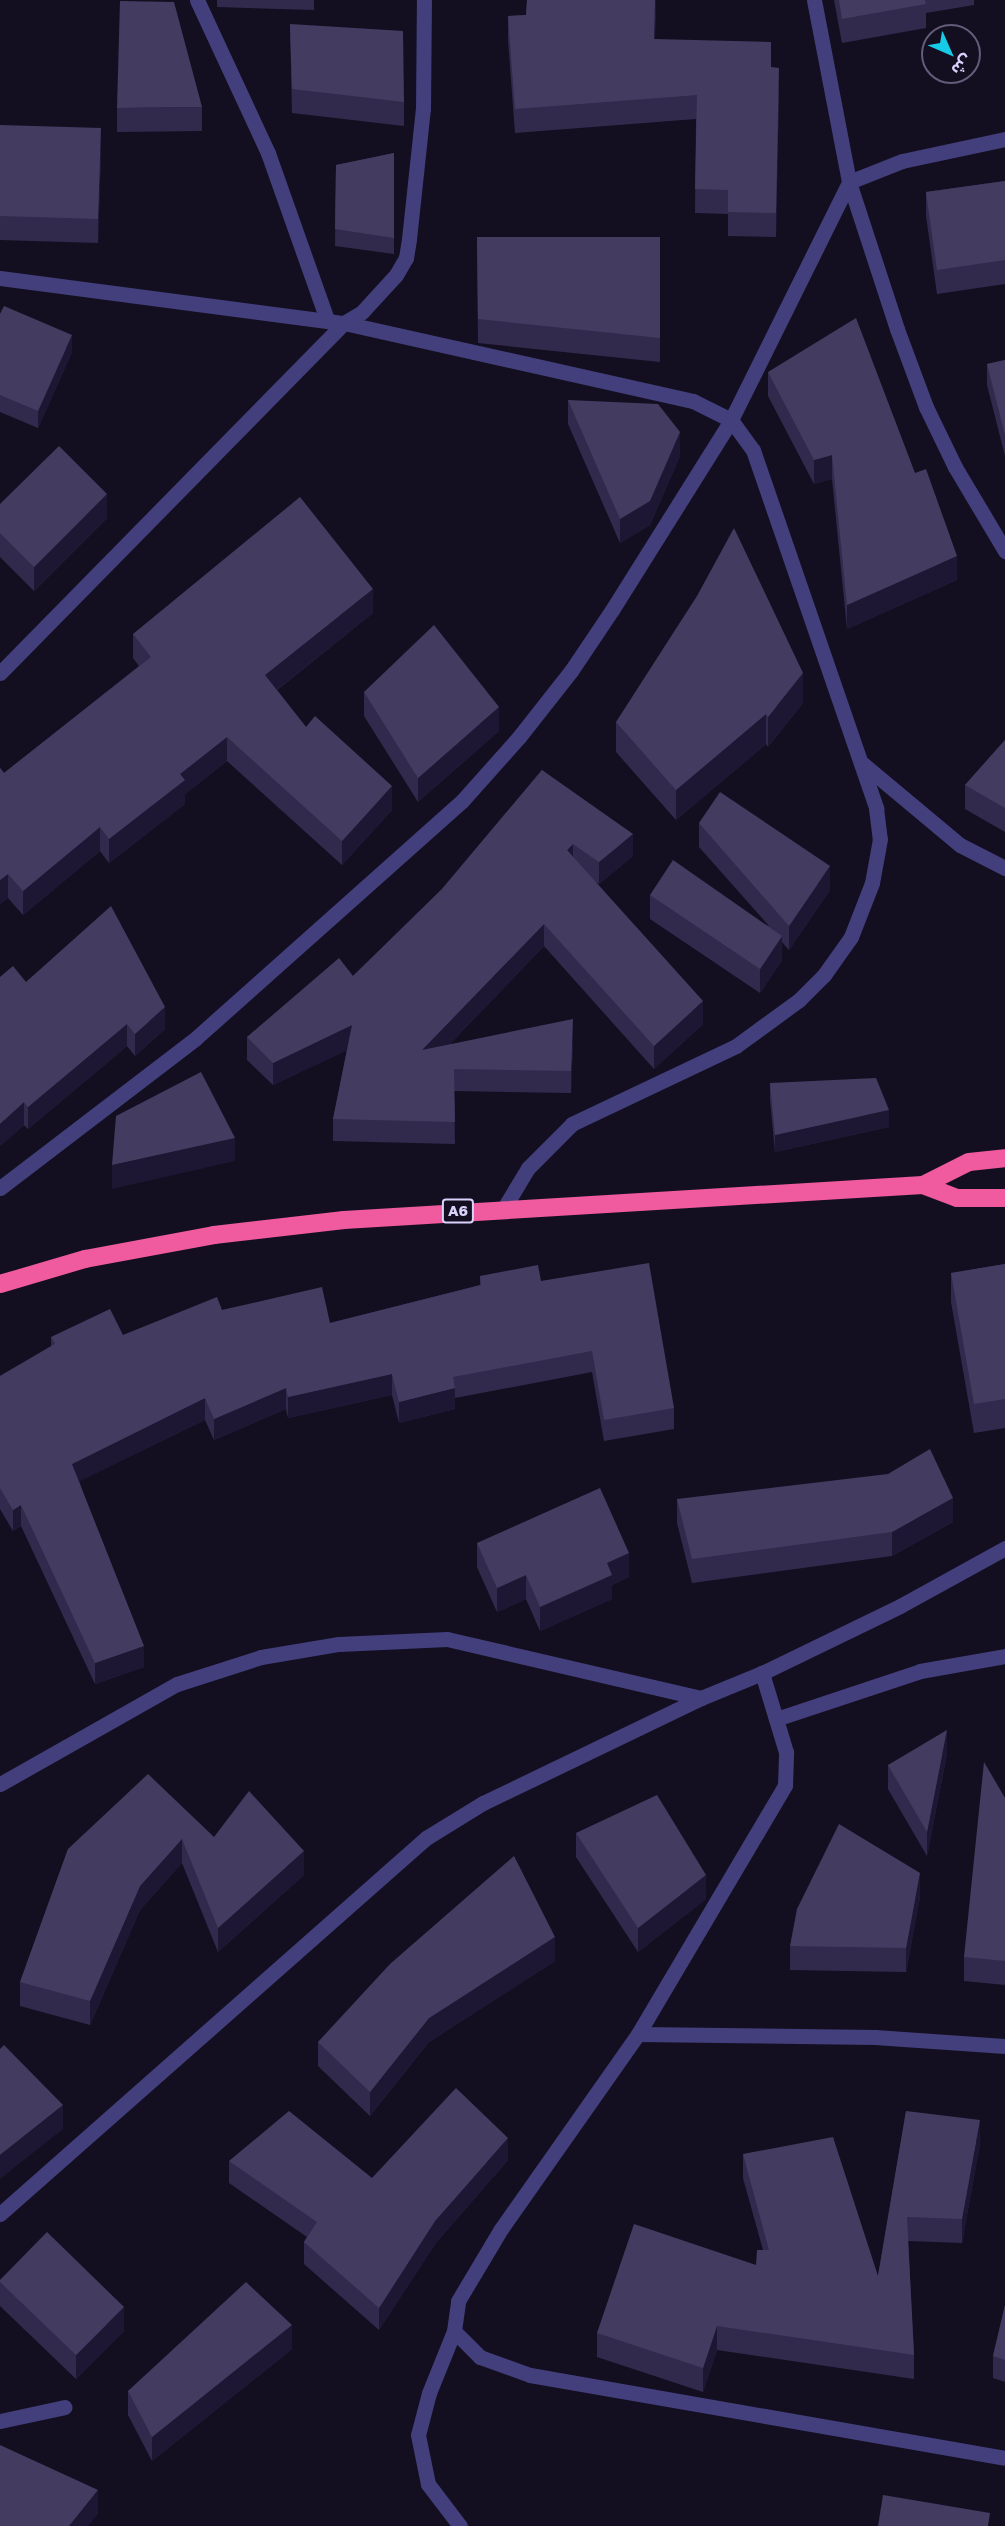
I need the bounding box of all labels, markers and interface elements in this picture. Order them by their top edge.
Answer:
north arrow [921,24,981,84]
text: ش [947,50,977,80]
road number: A6 [442,1199,474,1223]

